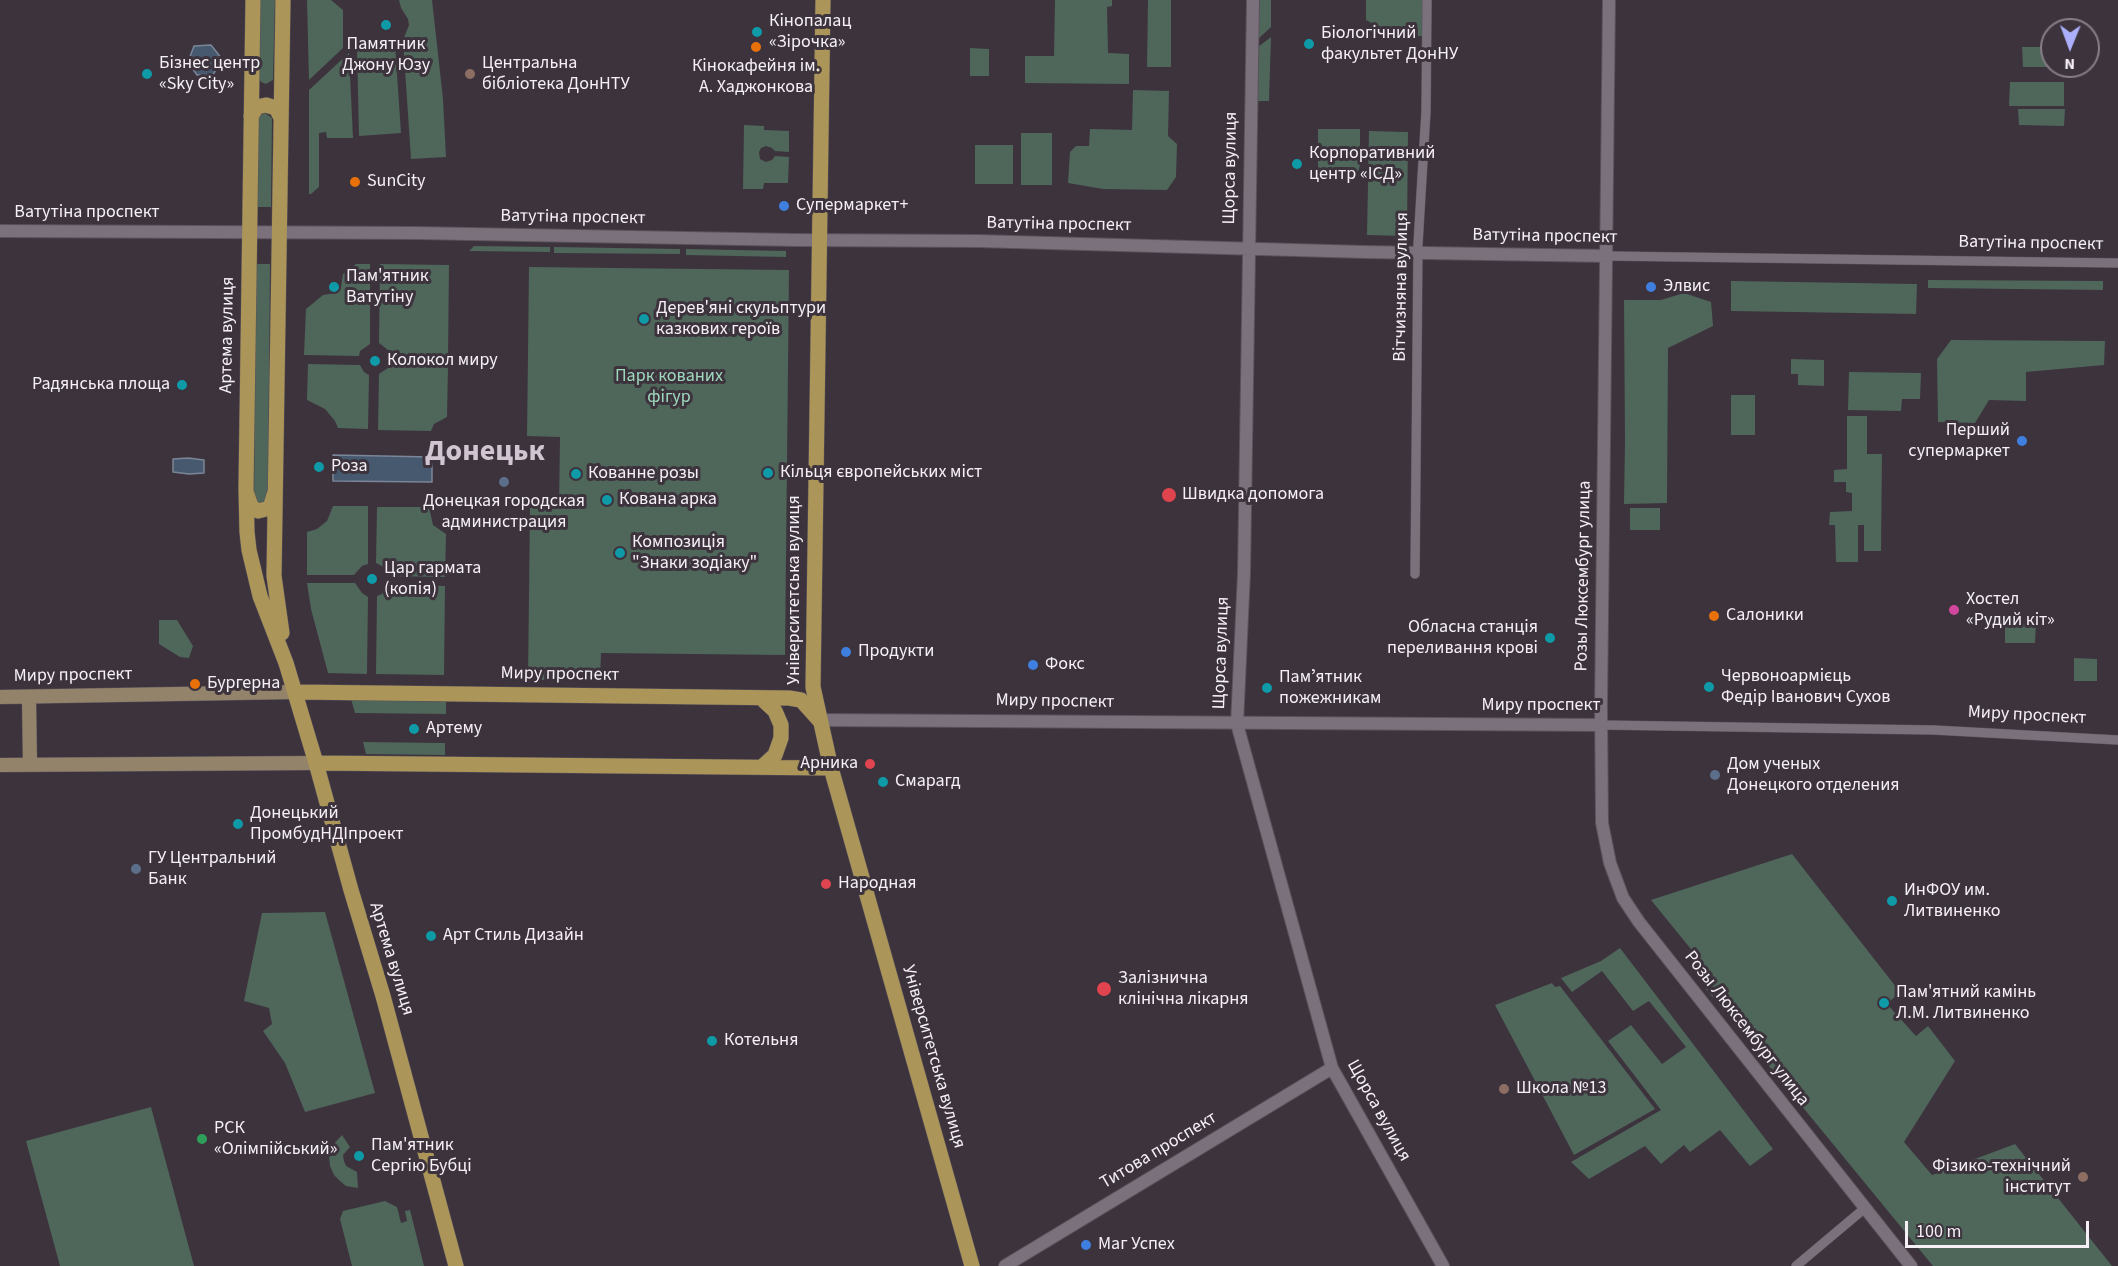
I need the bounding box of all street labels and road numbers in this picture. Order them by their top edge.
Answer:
street label: Щорса вулиця [1219,111,1243,225]
street label: Ватутіна проспект [14,202,160,224]
street label: Ватутіна проспект [500,206,646,230]
street label: Вітчизняна вулиця [1390,212,1414,362]
street label: Ватутіна проспект [986,213,1132,237]
street label: Ватутіна проспект [1472,225,1618,249]
street label: Ватутіна проспект [1958,232,2104,256]
street label: Артема вулиця [216,276,240,394]
street label: Розы Люксембург улица [1572,480,1596,672]
street label: Університетська вулиця [784,495,806,685]
street label: Щорса вулиця [1209,596,1235,710]
street label: Миру проспект [500,663,620,687]
street label: Миру проспект [13,664,133,688]
street label: Миру проспект [995,690,1115,714]
street label: Миру проспект [1482,695,1600,717]
street label: Миру проспект [1967,702,2087,730]
street label: Артема вулиця [364,900,418,1018]
street label: Розы Люксембург улица [1679,947,1813,1111]
street label: Університетська вулиця [897,963,969,1151]
street label: Щорса вулиця [1341,1056,1415,1166]
street label: Титова проспект [1097,1108,1221,1194]

